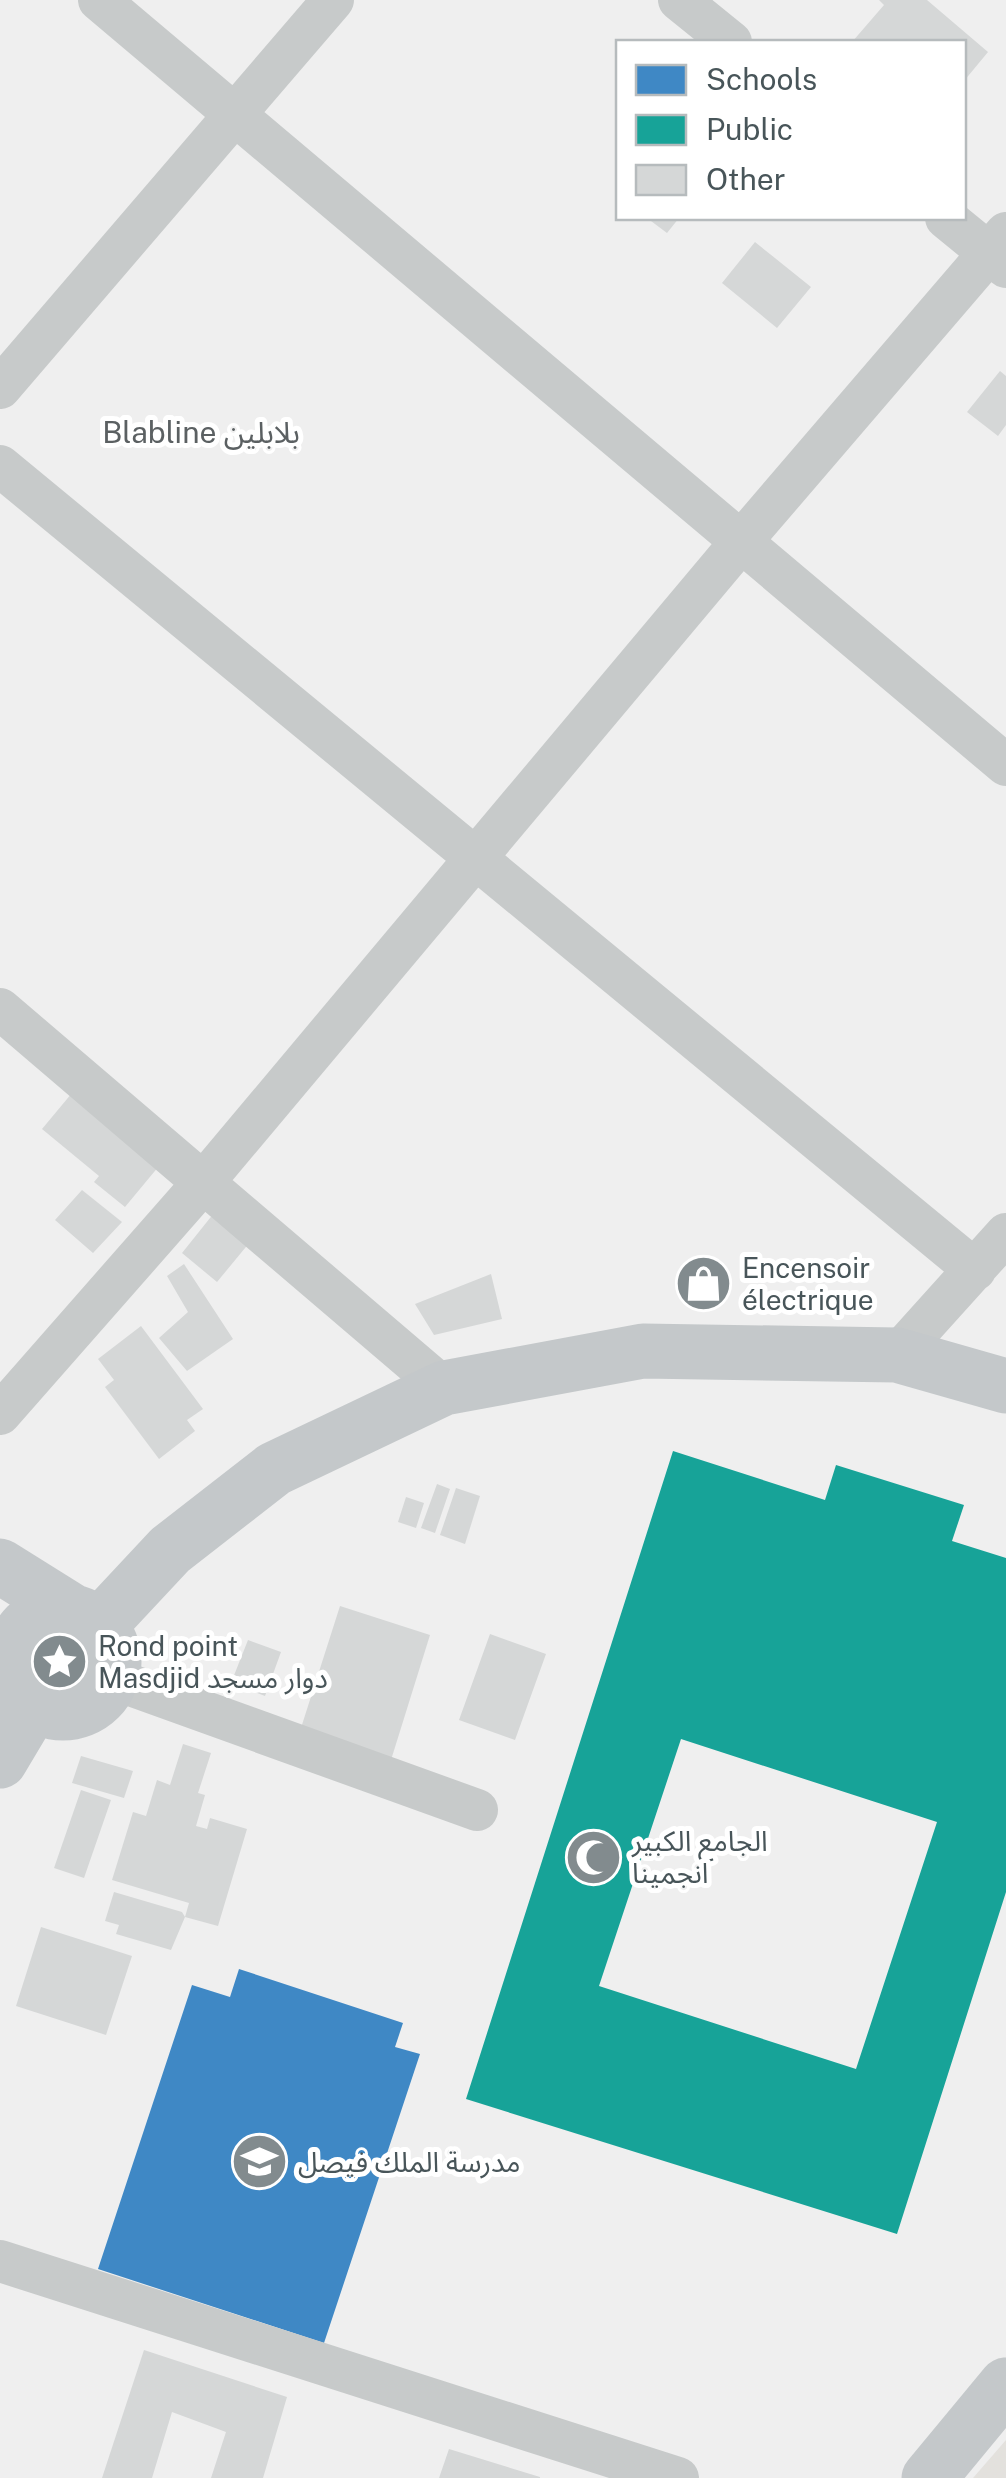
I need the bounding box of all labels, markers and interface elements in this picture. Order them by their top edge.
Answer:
legend [616,40,966,220]
text: Schools [706,61,817,97]
text: Public [706,111,793,147]
text: Other [706,161,786,197]
district label: Blabline بلابلين [102,414,300,450]
place label: Encensoir électrique [742,1251,874,1316]
shop icon: Encensoir électrique [673,1254,733,1314]
place label: Rond point Masdjid دوار مسجد [98,1629,328,1695]
place icon: Rond point Masdjid دوار مسجد [29,1632,89,1692]
place label: الجامع الكبير انجمينا [631,1824,768,1889]
mosque icon: الجامع الكبير انجمينا [563,1827,623,1887]
school or university icon: مدرسة الملك فيصل [229,2132,289,2192]
place label: مدرسة الملك فيصل [298,2145,521,2179]

